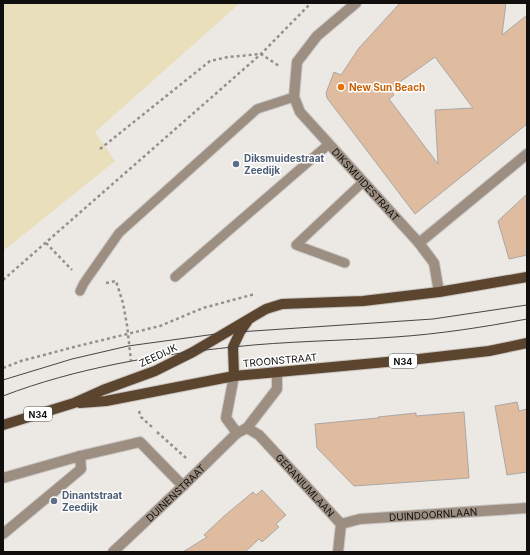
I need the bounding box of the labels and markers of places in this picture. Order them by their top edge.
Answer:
place label: New Sun Beach [349,81,425,93]
marker: New Sun Beach [336,82,346,92]
place label: Diksmuidestraat Zeedijk [244,152,324,176]
marker: Diksmuidestraat Zeedijk [231,159,241,169]
place label: Dinantstraat Zeedijk [62,489,123,513]
marker: Dinantstraat Zeedijk [49,496,59,506]

